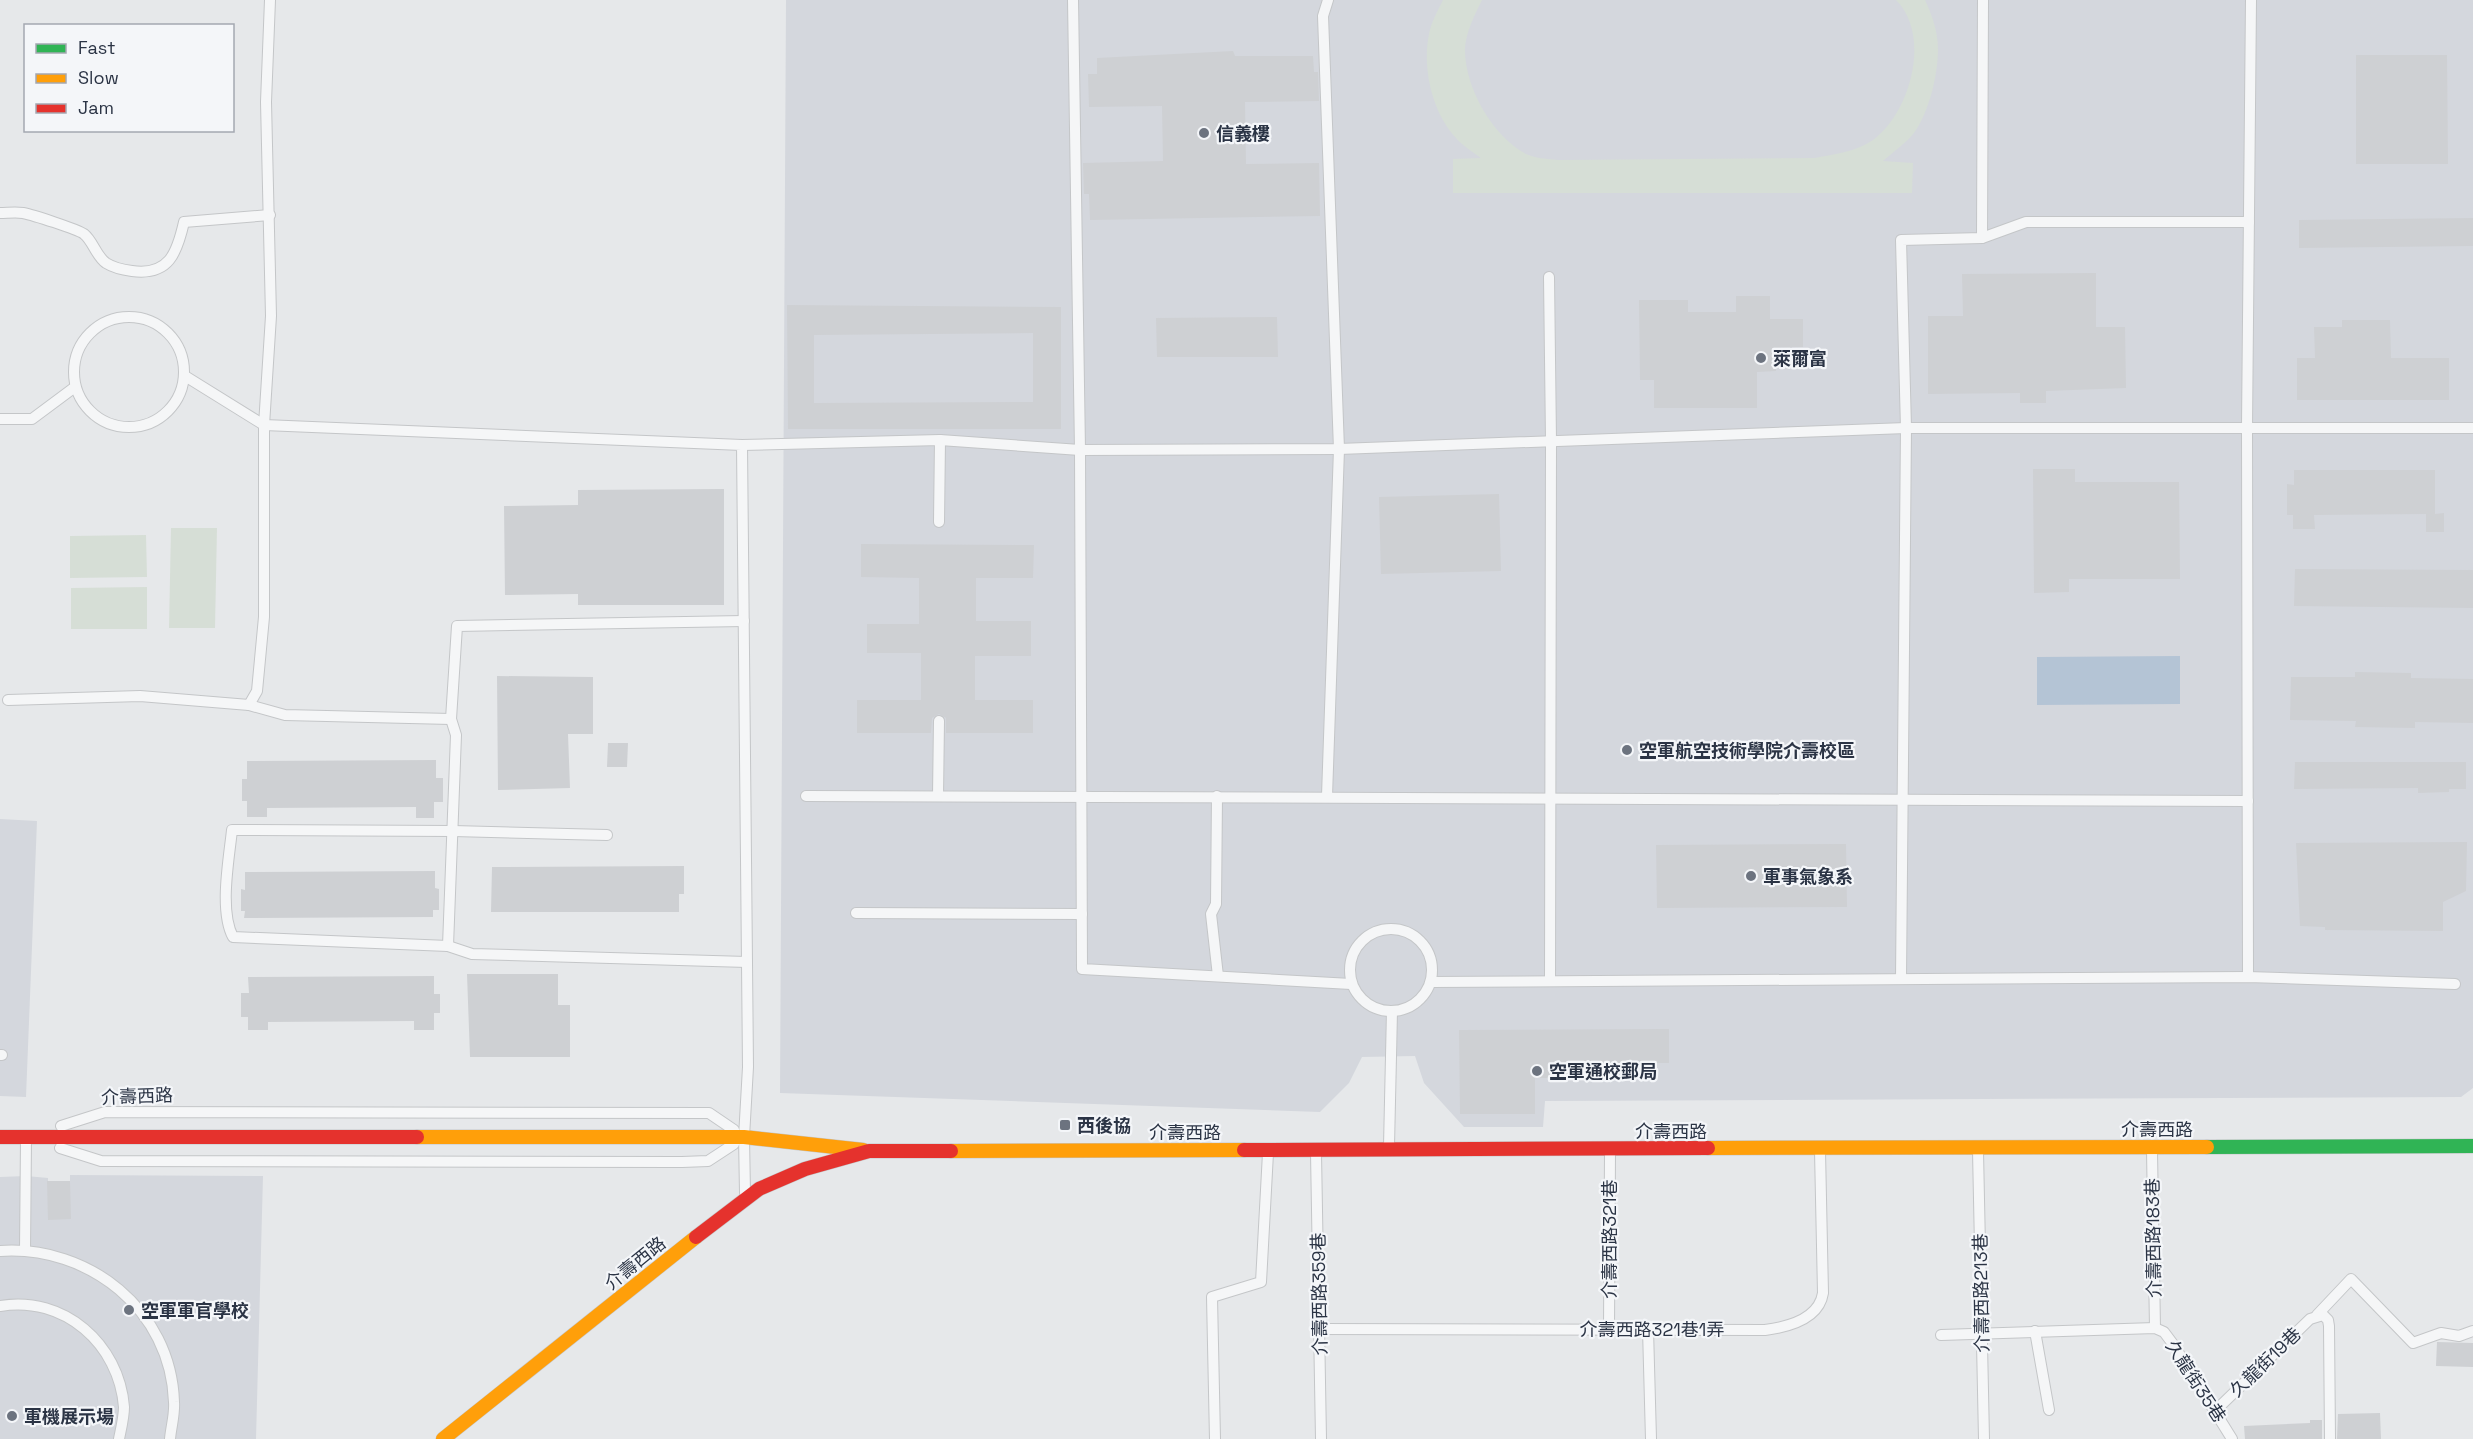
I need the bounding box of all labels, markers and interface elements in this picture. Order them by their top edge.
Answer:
legend [24,24,234,132]
text: Fast [78,36,115,59]
text: Slow [78,66,119,89]
text: Jam [78,96,114,119]
place label: 信義樓 [1216,122,1270,145]
marker: 信義樓 [1197,126,1211,140]
place label: 萊爾富 [1773,347,1827,370]
marker: 萊爾富 [1754,351,1768,365]
place label: 空軍航空技術學院介壽校區 [1639,739,1855,762]
marker: 空軍航空技術學院介壽校區 [1620,743,1634,757]
place label: 軍事氣象系 [1763,865,1853,888]
marker: 軍事氣象系 [1744,869,1758,883]
place label: 空軍通校郵局 [1549,1060,1657,1083]
marker: 空軍通校郵局 [1530,1064,1544,1078]
street label: 介壽西路 [101,1083,173,1109]
place label: 西後協 [1077,1114,1131,1137]
marker: 西後協 [1058,1118,1072,1132]
street label: 介壽西路 [2121,1118,2193,1141]
street label: 介壽西路 [1635,1120,1707,1143]
street label: 介壽西路 [1149,1121,1221,1144]
street label: 介壽西路183巷 [2140,1178,2166,1298]
street label: 介壽西路321巷 [1598,1179,1621,1299]
street label: 介壽西路 [600,1231,670,1295]
street label: 介壽西路359巷 [1306,1232,1332,1356]
street label: 介壽西路213巷 [1968,1233,1994,1353]
place label: 空軍軍官學校 [141,1299,249,1322]
marker: 空軍軍官學校 [122,1303,136,1317]
street label: 介壽西路321巷1弄 [1580,1318,1724,1341]
street label: 久龍街19巷 [2224,1322,2306,1402]
street label: 久龍街35巷 [2161,1335,2231,1427]
place label: 軍機展示場 [24,1405,114,1428]
marker: 軍機展示場 [5,1409,19,1423]

